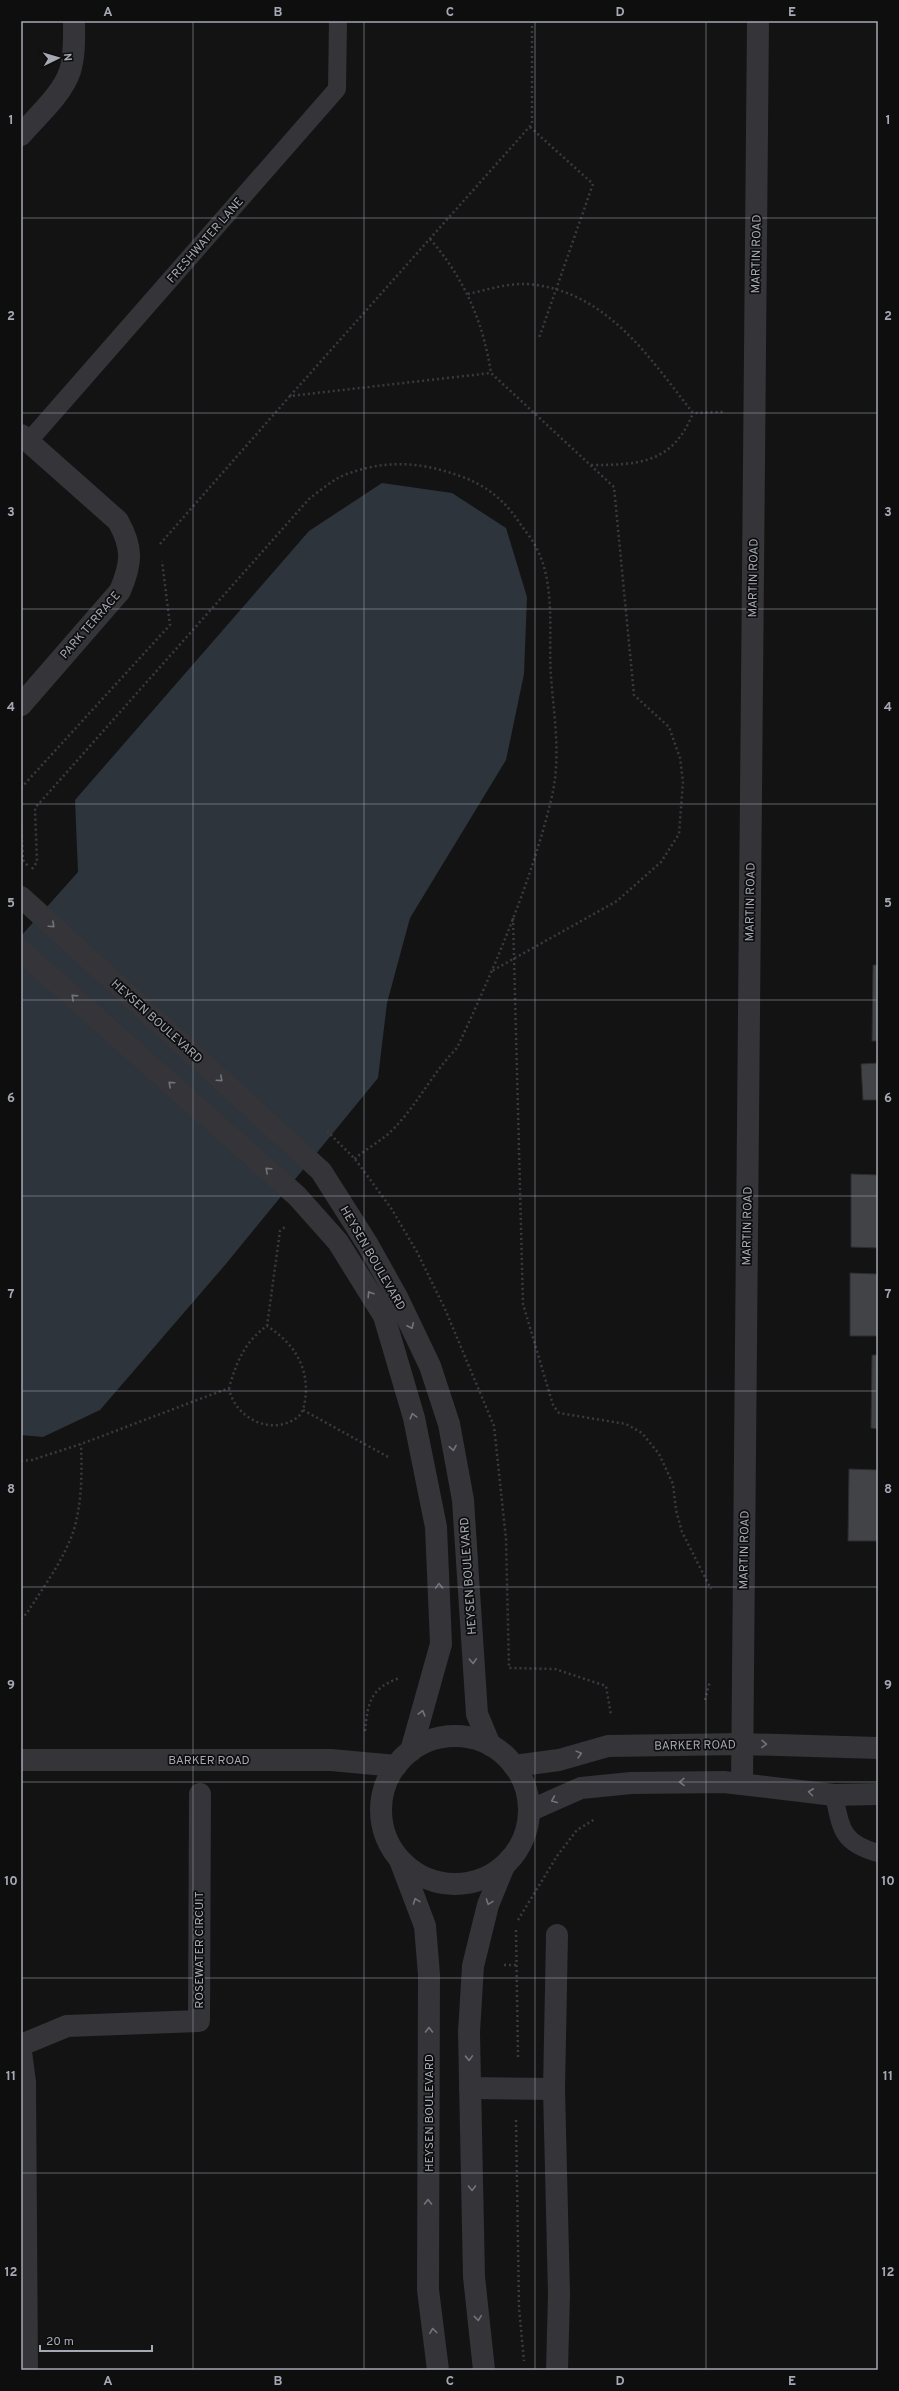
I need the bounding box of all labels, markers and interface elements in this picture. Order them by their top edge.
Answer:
text: A [103,5,113,21]
text: B [274,5,283,21]
text: C [446,5,454,21]
text: D [615,5,625,21]
text: E [788,5,796,21]
north arrow [38,38,78,78]
text: N [60,53,74,62]
text: 1 [8,113,14,129]
text: 1 [885,113,891,129]
street label: FRESHWATER LANE [164,194,248,287]
street label: MARTIN ROAD [748,214,766,294]
text: 2 [7,309,15,325]
text: 2 [884,309,892,325]
text: 3 [7,505,15,521]
text: 3 [884,505,892,521]
street label: MARTIN ROAD [745,538,763,618]
street label: PARK TERRACE [57,588,125,663]
text: 4 [7,700,15,716]
text: 4 [884,700,892,716]
street label: MARTIN ROAD [742,862,760,942]
text: 5 [7,896,15,912]
text: 5 [884,896,892,912]
one-way arrow [47,920,55,928]
street label: HEYSEN BOULEVARD [107,976,205,1067]
one-way arrow [71,995,78,1002]
one-way arrow [215,1074,223,1082]
one-way arrow [168,1081,176,1088]
text: 6 [7,1091,15,1107]
text: 6 [884,1091,892,1107]
one-way arrow [265,1167,273,1175]
street label: MARTIN ROAD [739,1186,757,1266]
street label: HEYSEN BOULEVARD [336,1203,409,1314]
text: 7 [8,1287,15,1303]
text: 7 [885,1287,892,1303]
one-way arrow [368,1291,375,1298]
one-way arrow [406,1321,414,1329]
one-way arrow [410,1413,418,1419]
one-way arrow [449,1445,457,1451]
text: 8 [7,1482,15,1498]
text: 8 [884,1482,892,1498]
street label: MARTIN ROAD [736,1510,754,1590]
street label: HEYSEN BOULEVARD [457,1517,481,1635]
one-way arrow [434,1583,443,1589]
one-way arrow [468,1658,477,1664]
text: 9 [7,1678,15,1694]
text: 9 [884,1678,892,1694]
one-way arrow [417,1710,426,1717]
street label: BARKER ROAD [654,1737,736,1755]
one-way arrow [761,1740,767,1749]
one-way arrow [576,1751,583,1759]
street label: BARKER ROAD [168,1753,250,1769]
one-way arrow [679,1778,685,1786]
one-way arrow [808,1788,814,1797]
one-way arrow [551,1795,558,1803]
text: 10 [4,1874,18,1890]
text: 10 [881,1874,895,1890]
street label: ROSEWATER CIRCUIT [192,1891,208,2009]
one-way arrow [412,1898,420,1905]
one-way arrow [485,1899,494,1906]
one-way arrow [425,2027,433,2033]
street label: HEYSEN BOULEVARD [422,2054,438,2172]
one-way arrow [465,2055,474,2061]
text: 11 [6,2069,16,2085]
text: 11 [883,2069,893,2085]
one-way arrow [468,2185,476,2191]
one-way arrow [424,2199,432,2205]
text: 12 [4,2265,18,2281]
text: 12 [881,2265,895,2281]
one-way arrow [473,2315,482,2321]
scale bar [40,2327,152,2353]
one-way arrow [429,2328,438,2334]
text: 20 m [46,2334,74,2350]
text: A [103,2374,113,2390]
text: B [274,2374,283,2390]
text: C [446,2374,454,2390]
text: D [615,2374,625,2390]
text: E [788,2374,796,2390]

